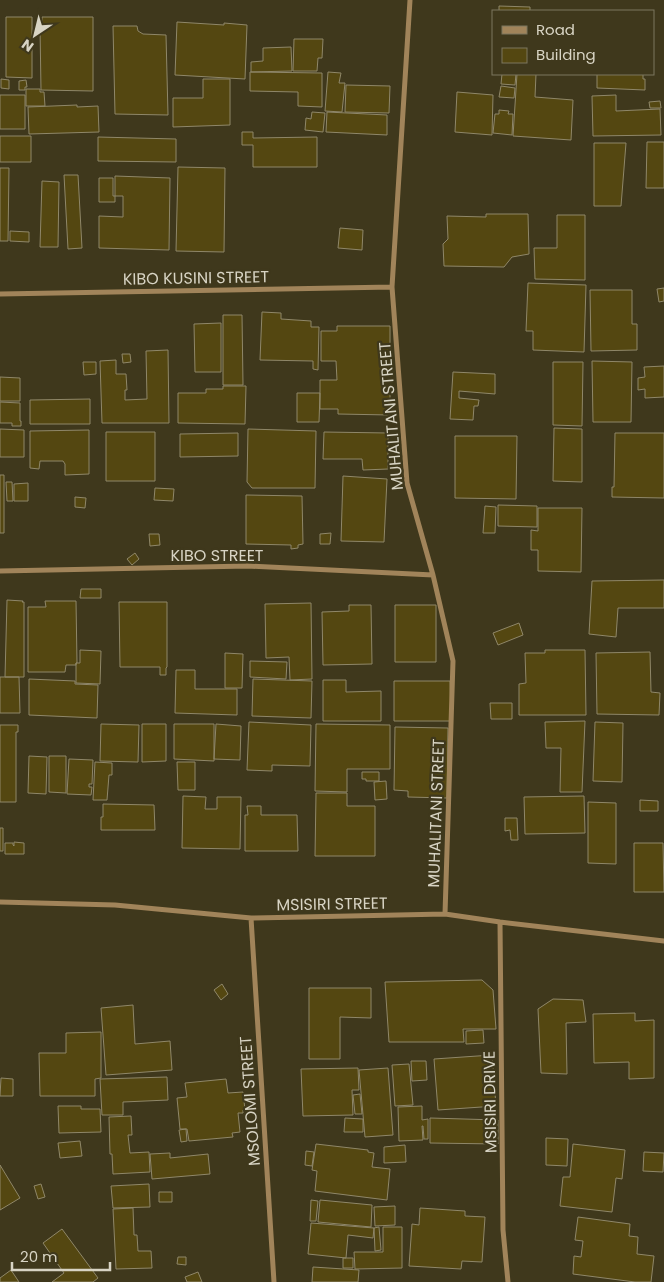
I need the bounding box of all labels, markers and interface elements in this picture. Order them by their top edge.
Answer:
north arrow [10,10,60,60]
legend [492,10,654,75]
text: Road [536,19,575,40]
text: N [17,34,38,57]
text: Building [536,44,596,65]
street label: KIBO KUSINI STREET [123,265,270,291]
street label: MUHALITANI STREET [373,340,409,491]
street label: KIBO STREET [170,544,264,567]
street label: MUHALITANI STREET [422,738,450,888]
street label: MSISIRI STREET [276,892,388,916]
street label: MSOLOMI STREET [234,1035,266,1167]
street label: MSISIRI DRIVE [478,1051,502,1153]
scale bar [12,1240,110,1272]
text: 20 m [20,1246,58,1267]

